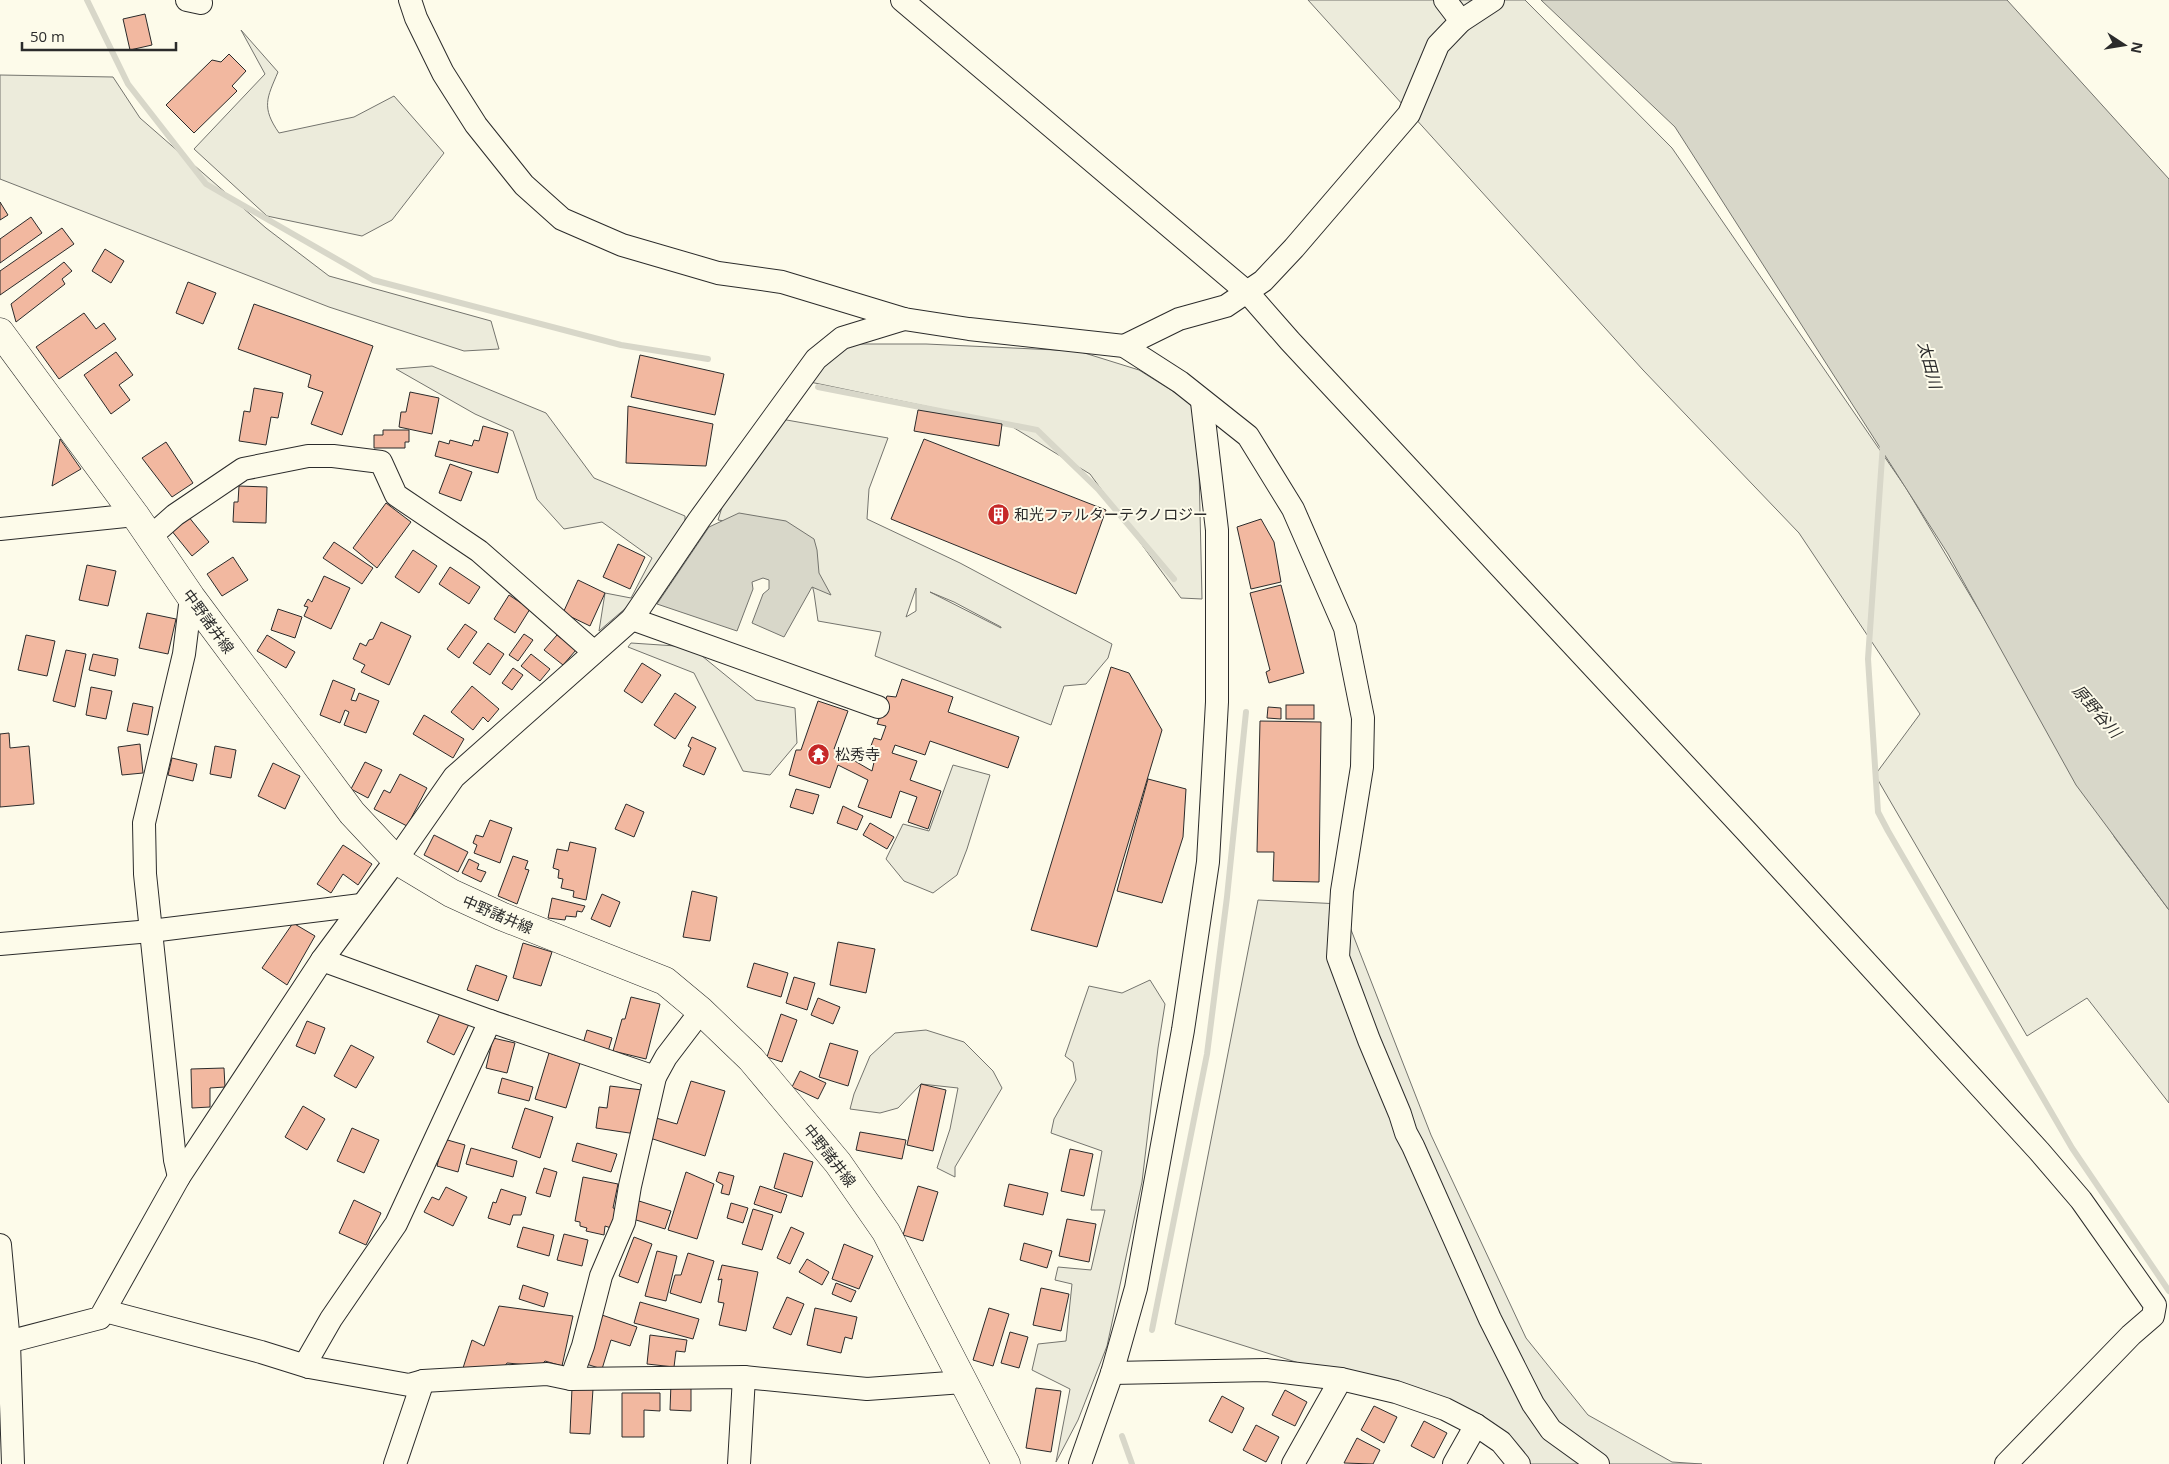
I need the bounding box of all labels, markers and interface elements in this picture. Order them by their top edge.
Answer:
scale bar [22,20,176,52]
north arrow [2099,20,2149,70]
text: 50 m [30,26,65,46]
text: N [2127,40,2148,55]
water label: 太田川 [1913,339,1947,393]
building icon: 和光ファルターテクノロジー [986,502,1010,526]
place label: 和光ファルターテクノロジー [1014,504,1208,524]
street label: 中野諸井線 [179,585,239,657]
water label: 原野谷川 [2068,680,2128,744]
temple icon: 松秀寺 [807,742,831,766]
place label: 松秀寺 [835,744,880,764]
street label: 中野諸井線 [460,890,536,938]
street label: 中野諸井線 [799,1119,861,1191]

